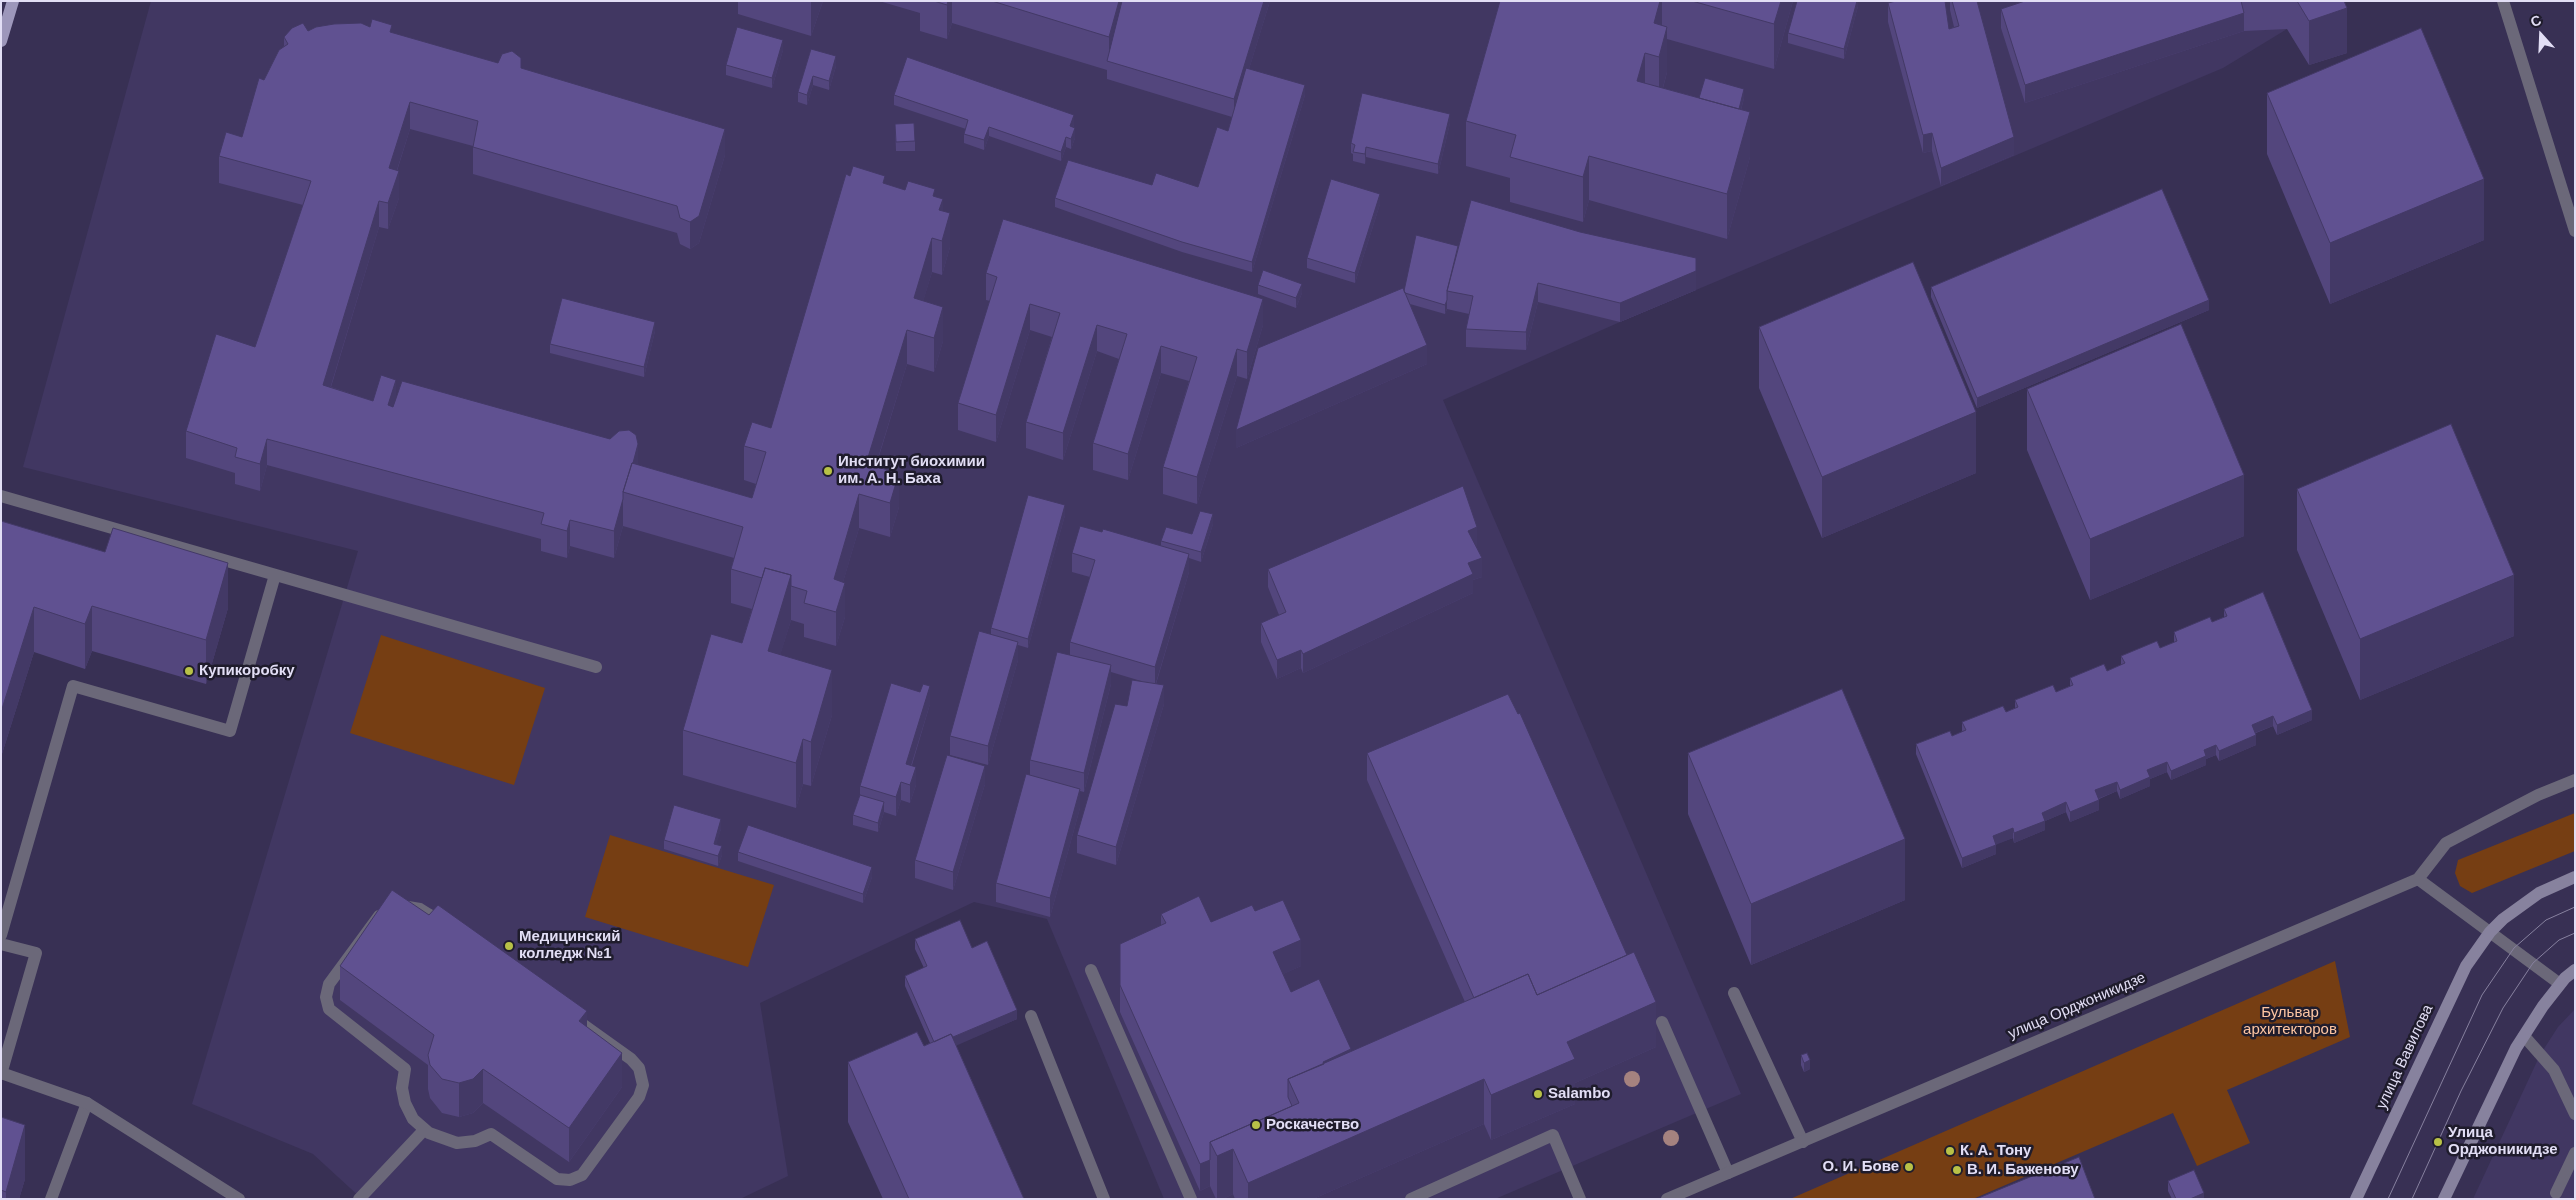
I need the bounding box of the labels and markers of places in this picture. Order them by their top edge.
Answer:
place label: Институт биохимии им. А. Н. Баха [838,453,985,488]
marker: Институт биохимии им. А. Н. Баха [822,465,834,477]
place label: Купикоробку [199,662,295,680]
marker: Купикоробку [183,665,195,677]
place label: Медицинский колледж №1 [519,928,620,963]
marker: Медицинский колледж №1 [503,940,515,952]
place label: Salambo [1548,1085,1611,1103]
marker: Salambo [1532,1088,1544,1100]
place label: Роскачество [1266,1116,1359,1134]
marker: Роскачество [1250,1119,1262,1131]
place label: Улица Орджоникидзе [2448,1124,2558,1159]
marker: Улица Орджоникидзе [2432,1136,2444,1148]
place label: К. А. Тону [1960,1142,2031,1160]
marker: К. А. Тону [1944,1145,1956,1157]
place label: О. И. Бове [1823,1158,1899,1176]
marker: О. И. Бове [1903,1161,1915,1173]
place label: В. И. Баженову [1967,1161,2079,1179]
marker: В. И. Баженову [1951,1164,1963,1176]

